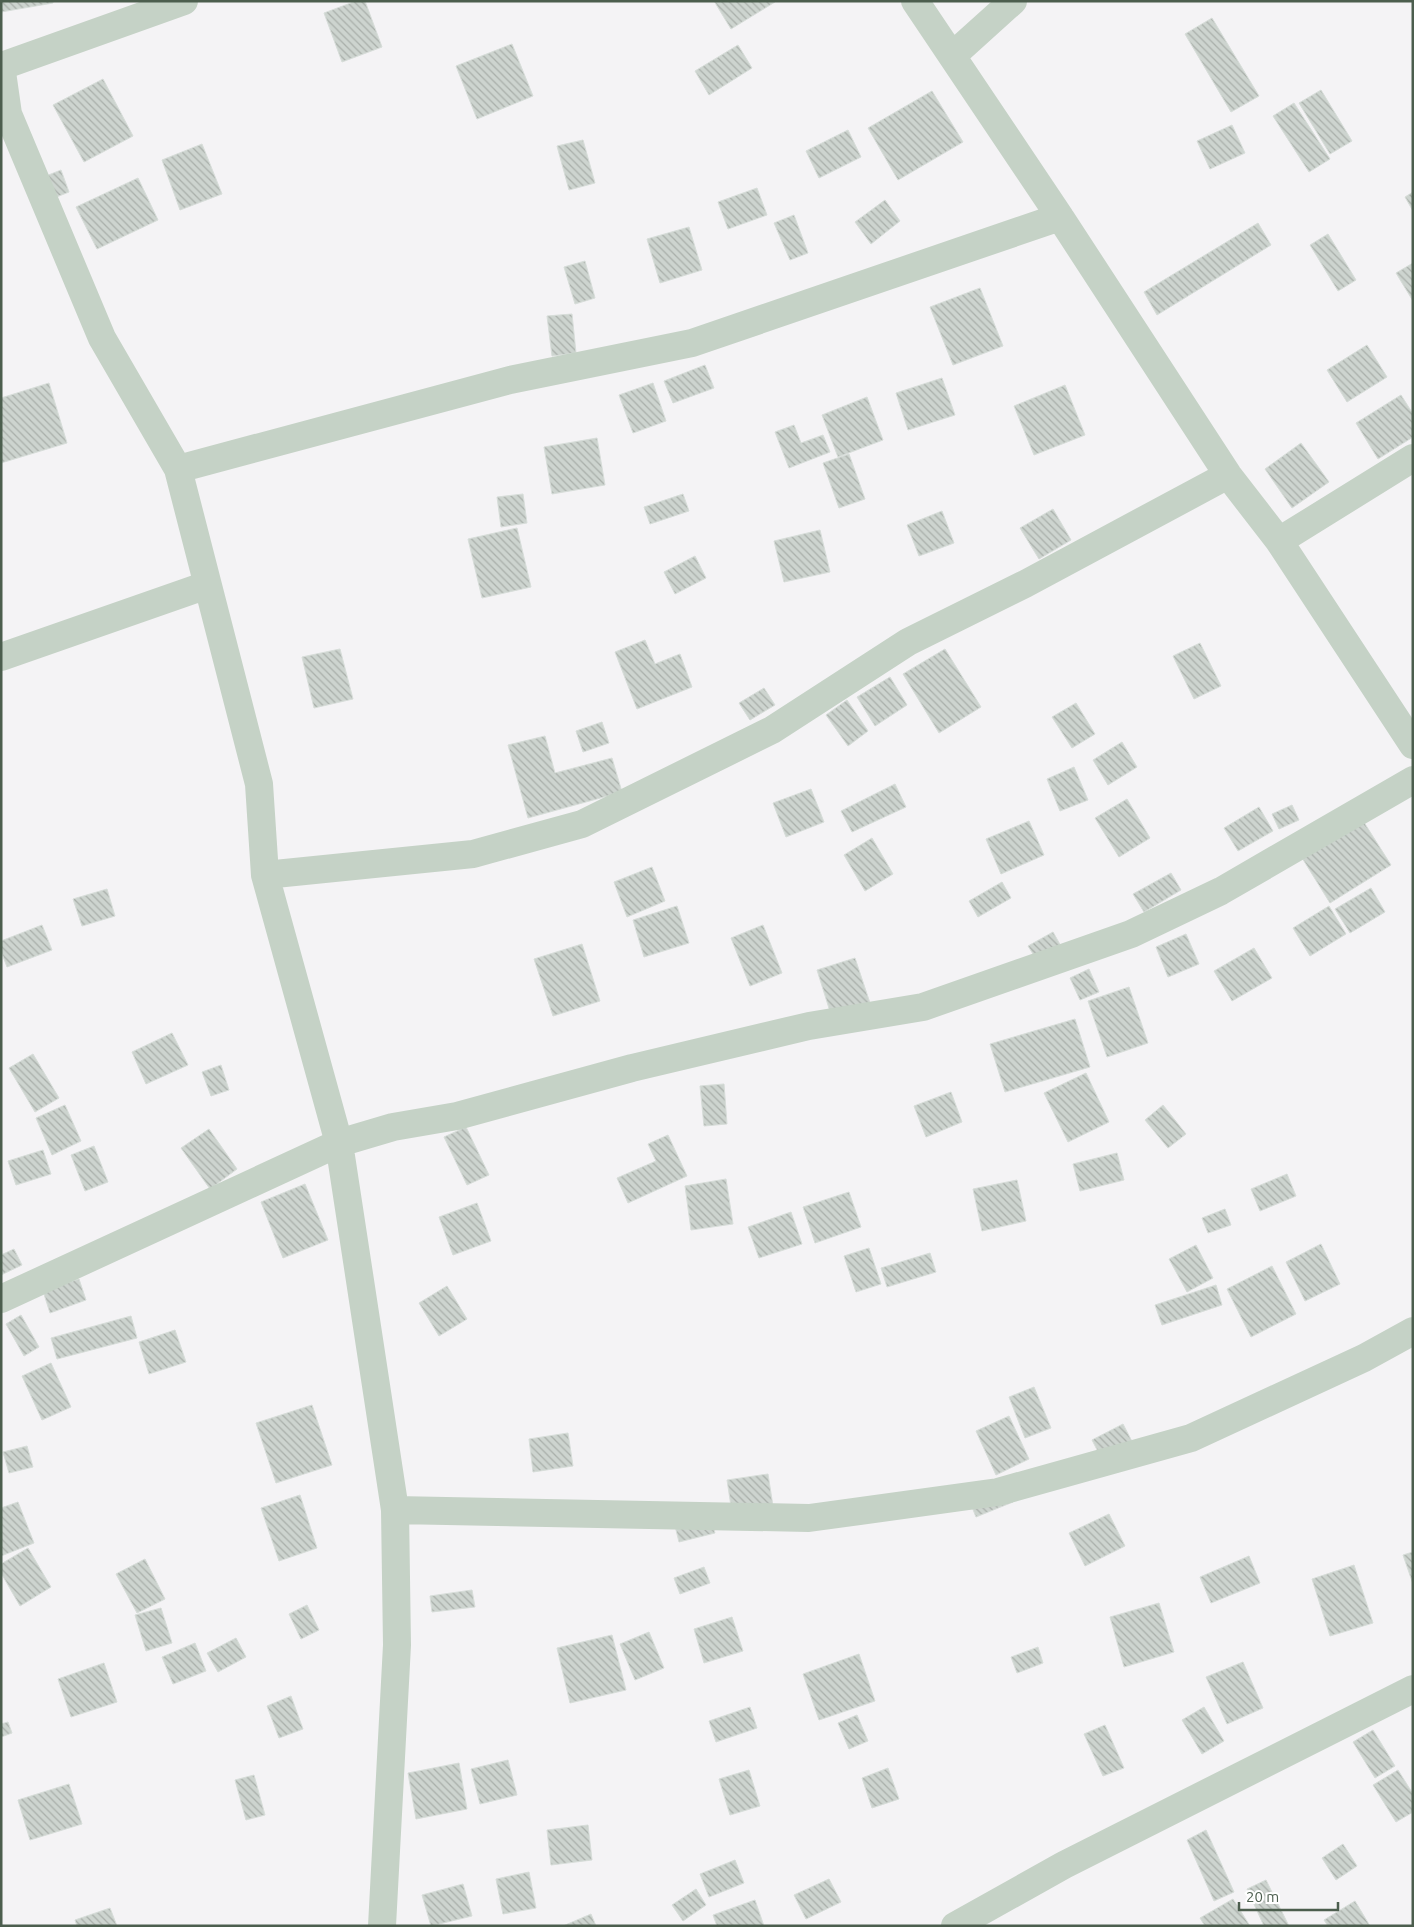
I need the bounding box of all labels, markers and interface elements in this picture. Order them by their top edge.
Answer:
scale bar [1239,1880,1338,1912]
text: 20 m [1246,1888,1279,1905]

